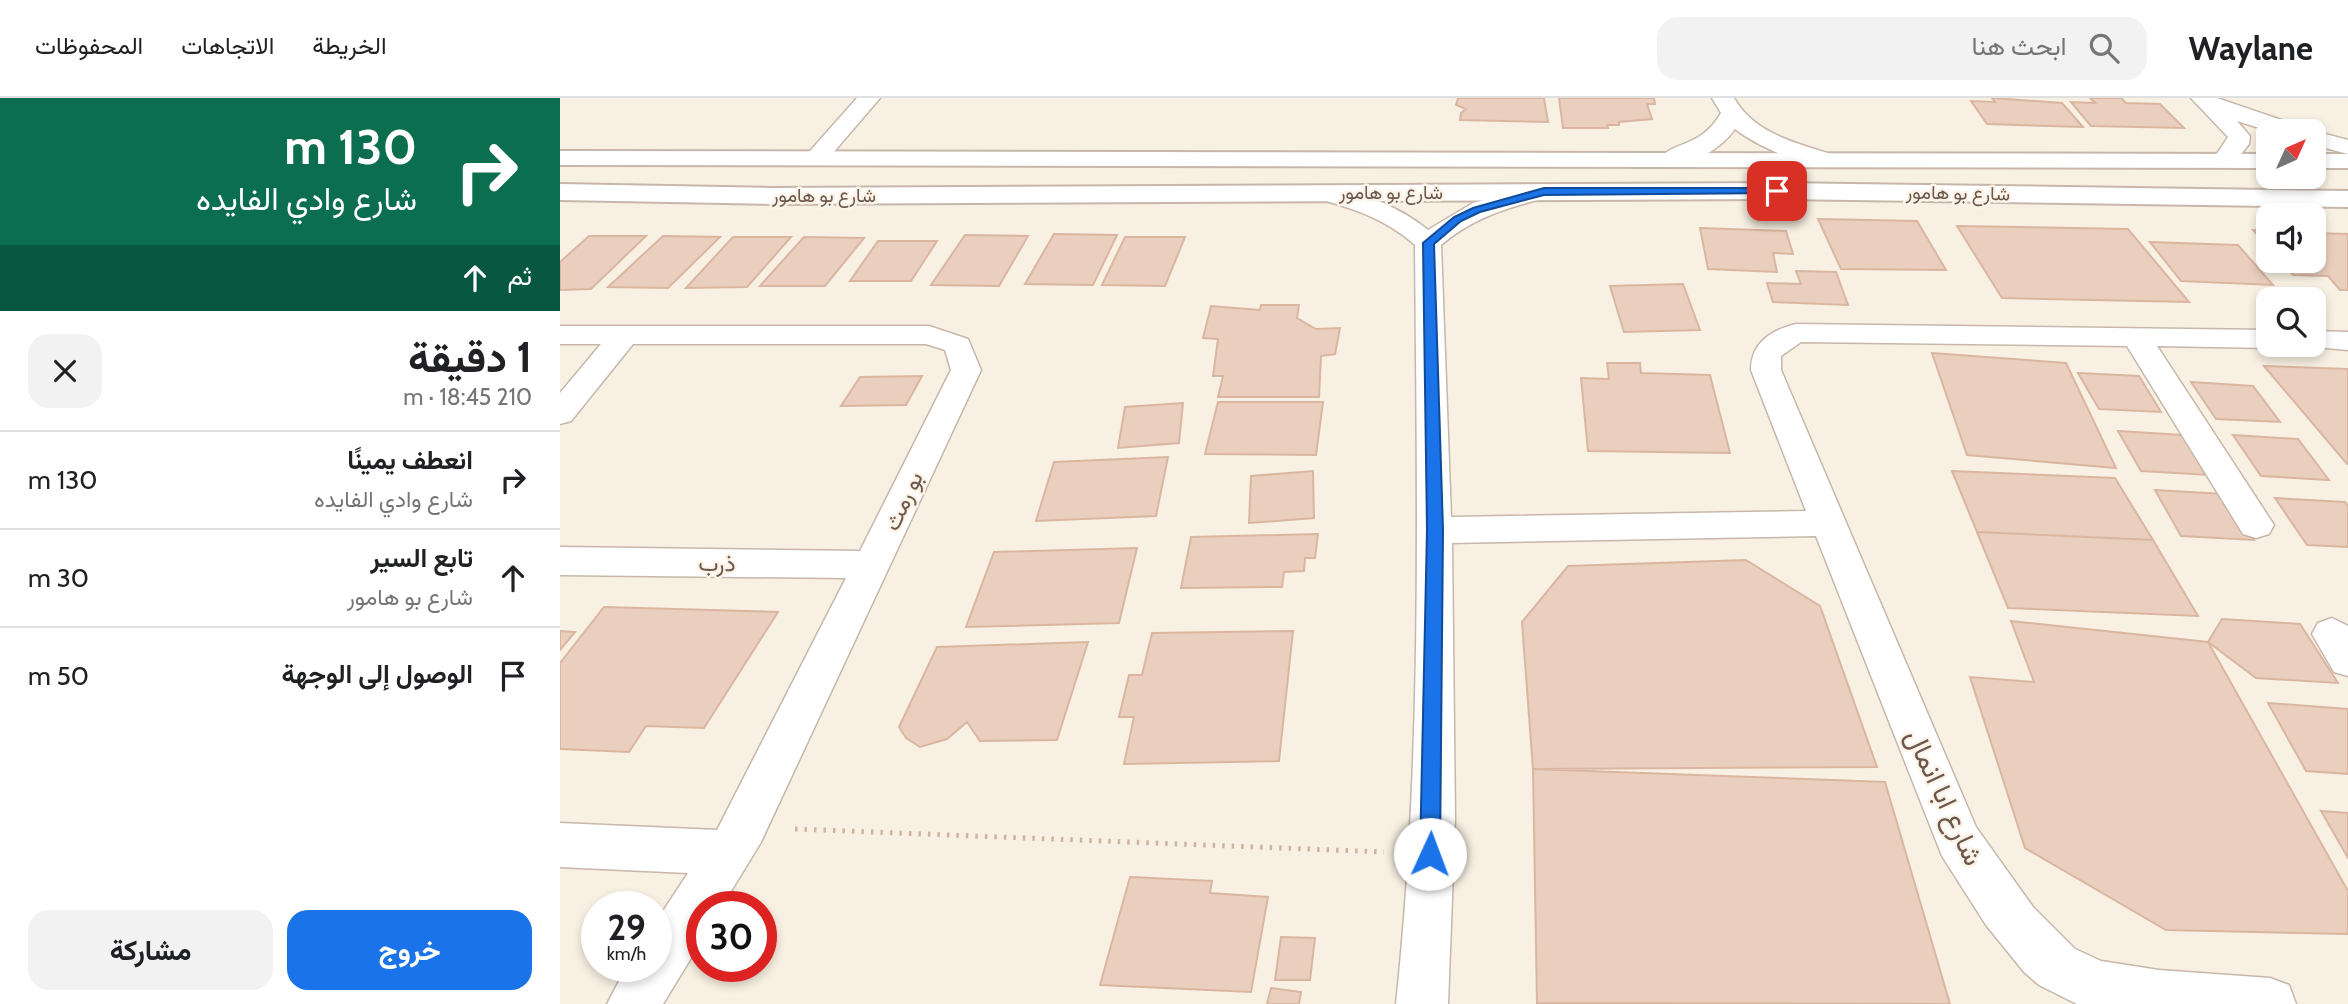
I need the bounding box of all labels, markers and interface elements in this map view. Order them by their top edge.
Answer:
search box [1657,17,2147,80]
text: Waylane [2189,28,2313,68]
icon: search [2085,29,2123,67]
text: ابحث هنا [1972,30,2067,62]
text: المحفوظات [35,31,143,60]
text: الاتجاهات [181,31,274,60]
text: الخريطة [312,31,387,60]
text: 130 m [284,117,417,176]
north arrow [2256,119,2326,189]
map controls [2256,119,2326,357]
icon: right [441,126,532,217]
pin [1747,161,1807,221]
icon: arrive [1758,172,1796,210]
text: شارع وادي الفايده [196,179,417,218]
street label: شارع بو هامور [1338,181,1443,205]
street label: شارع بو هامور [1905,181,2010,206]
street label: شارع بو هامور [771,184,876,208]
button: sound [2256,203,2326,273]
icon: ahead [456,259,494,297]
text: ثم [508,260,532,292]
button: search [2256,287,2326,357]
text: 1 دقيقة [408,331,532,383]
button: close [28,334,102,408]
text: 210 m · 18:45 [403,383,532,411]
text: انعطف يمينًا [347,444,473,476]
icon: right [494,461,532,499]
text: 130 m [28,464,97,496]
street label: بو رمث [877,467,930,535]
text: شارع وادي الفايده [314,485,473,513]
text: تابع السير [370,542,473,574]
street label: ذرب [698,549,736,578]
icon: ahead [494,559,532,597]
text: 30 m [28,562,89,594]
text: شارع بو هامور [347,583,473,611]
icon: arrive [494,657,532,695]
text: الوصول إلى الوجهة [282,658,473,690]
text: 50 m [28,660,89,692]
street label: شارع ابا انمال [1897,723,1991,872]
position arrow [1393,817,1467,891]
speed limit sign: 30 [686,891,777,982]
text: 29 [607,906,646,949]
button: مشاركة [28,910,273,990]
button: خروج [287,910,532,990]
text: km/h [607,943,646,965]

